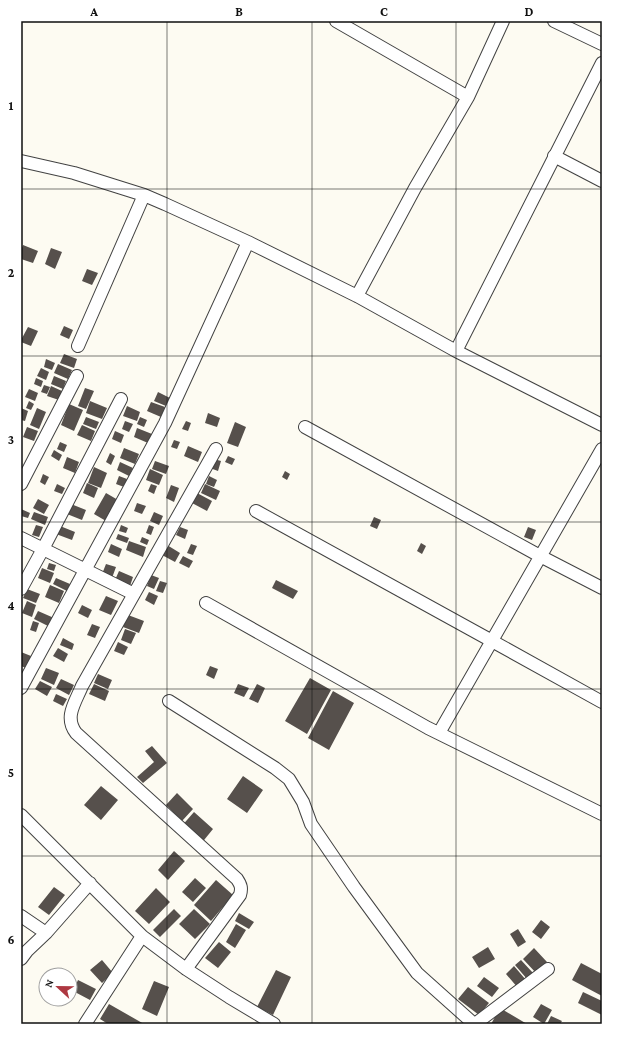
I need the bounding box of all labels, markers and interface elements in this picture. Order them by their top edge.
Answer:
text: A [89,4,98,19]
text: B [235,4,243,19]
text: C [380,4,388,19]
text: D [525,4,534,19]
text: 1 [9,98,14,113]
text: 2 [8,265,15,280]
text: 3 [8,432,14,447]
text: 4 [7,598,15,613]
text: 5 [8,765,14,780]
text: 6 [7,932,15,947]
north arrow [38,967,78,1007]
text: N [42,977,56,989]

